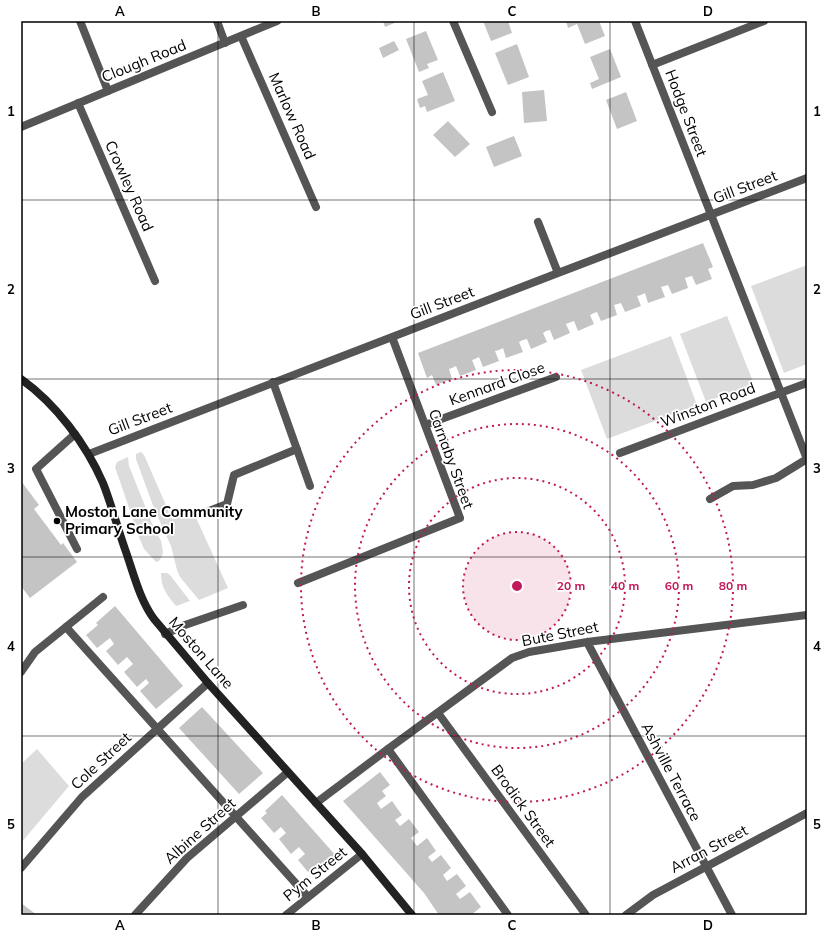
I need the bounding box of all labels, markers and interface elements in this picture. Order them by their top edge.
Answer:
text: A [115,3,125,19]
text: B [312,3,321,19]
text: C [508,3,517,19]
text: D [703,3,713,19]
street label: Clough Road [99,35,189,86]
street label: Hodge Street [661,67,712,159]
street label: Marlow Road [265,69,320,162]
text: 1 [7,103,15,119]
text: 1 [813,103,821,119]
street label: Crowley Road [101,137,158,234]
street label: Gill Street [710,166,780,207]
text: 2 [7,281,15,297]
text: 2 [813,281,821,297]
street label: Gill Street [407,282,477,323]
street label: Kennard Close [446,357,547,410]
street label: Winston Road [658,378,758,431]
street label: Gill Street [105,398,175,439]
street label: Carnaby Street [425,406,478,511]
text: 3 [7,460,15,476]
text: 3 [813,460,821,476]
place label: Moston Lane Community Primary School [65,502,243,538]
marker: Moston Lane Community Primary School [52,516,62,526]
text: 20 m [557,578,585,593]
text: 40 m [611,578,639,593]
text: 60 m [665,578,693,593]
text: 80 m [719,578,747,593]
centre of rings [510,579,524,593]
street label: Moston Lane [165,613,238,693]
street label: Bute Street [520,617,600,650]
text: 4 [7,638,15,654]
text: 4 [813,638,821,654]
street label: Ashville Terrace [637,719,705,824]
street label: Cole Street [67,728,135,793]
street label: Brodick Street [487,761,560,851]
street label: Albine Street [160,794,239,868]
text: 5 [7,816,15,832]
text: 5 [813,816,821,832]
street label: Arran Street [667,820,751,877]
street label: Pym Street [279,842,350,905]
text: A [115,917,125,933]
text: B [312,917,321,933]
text: C [508,917,517,933]
text: D [703,917,713,933]

